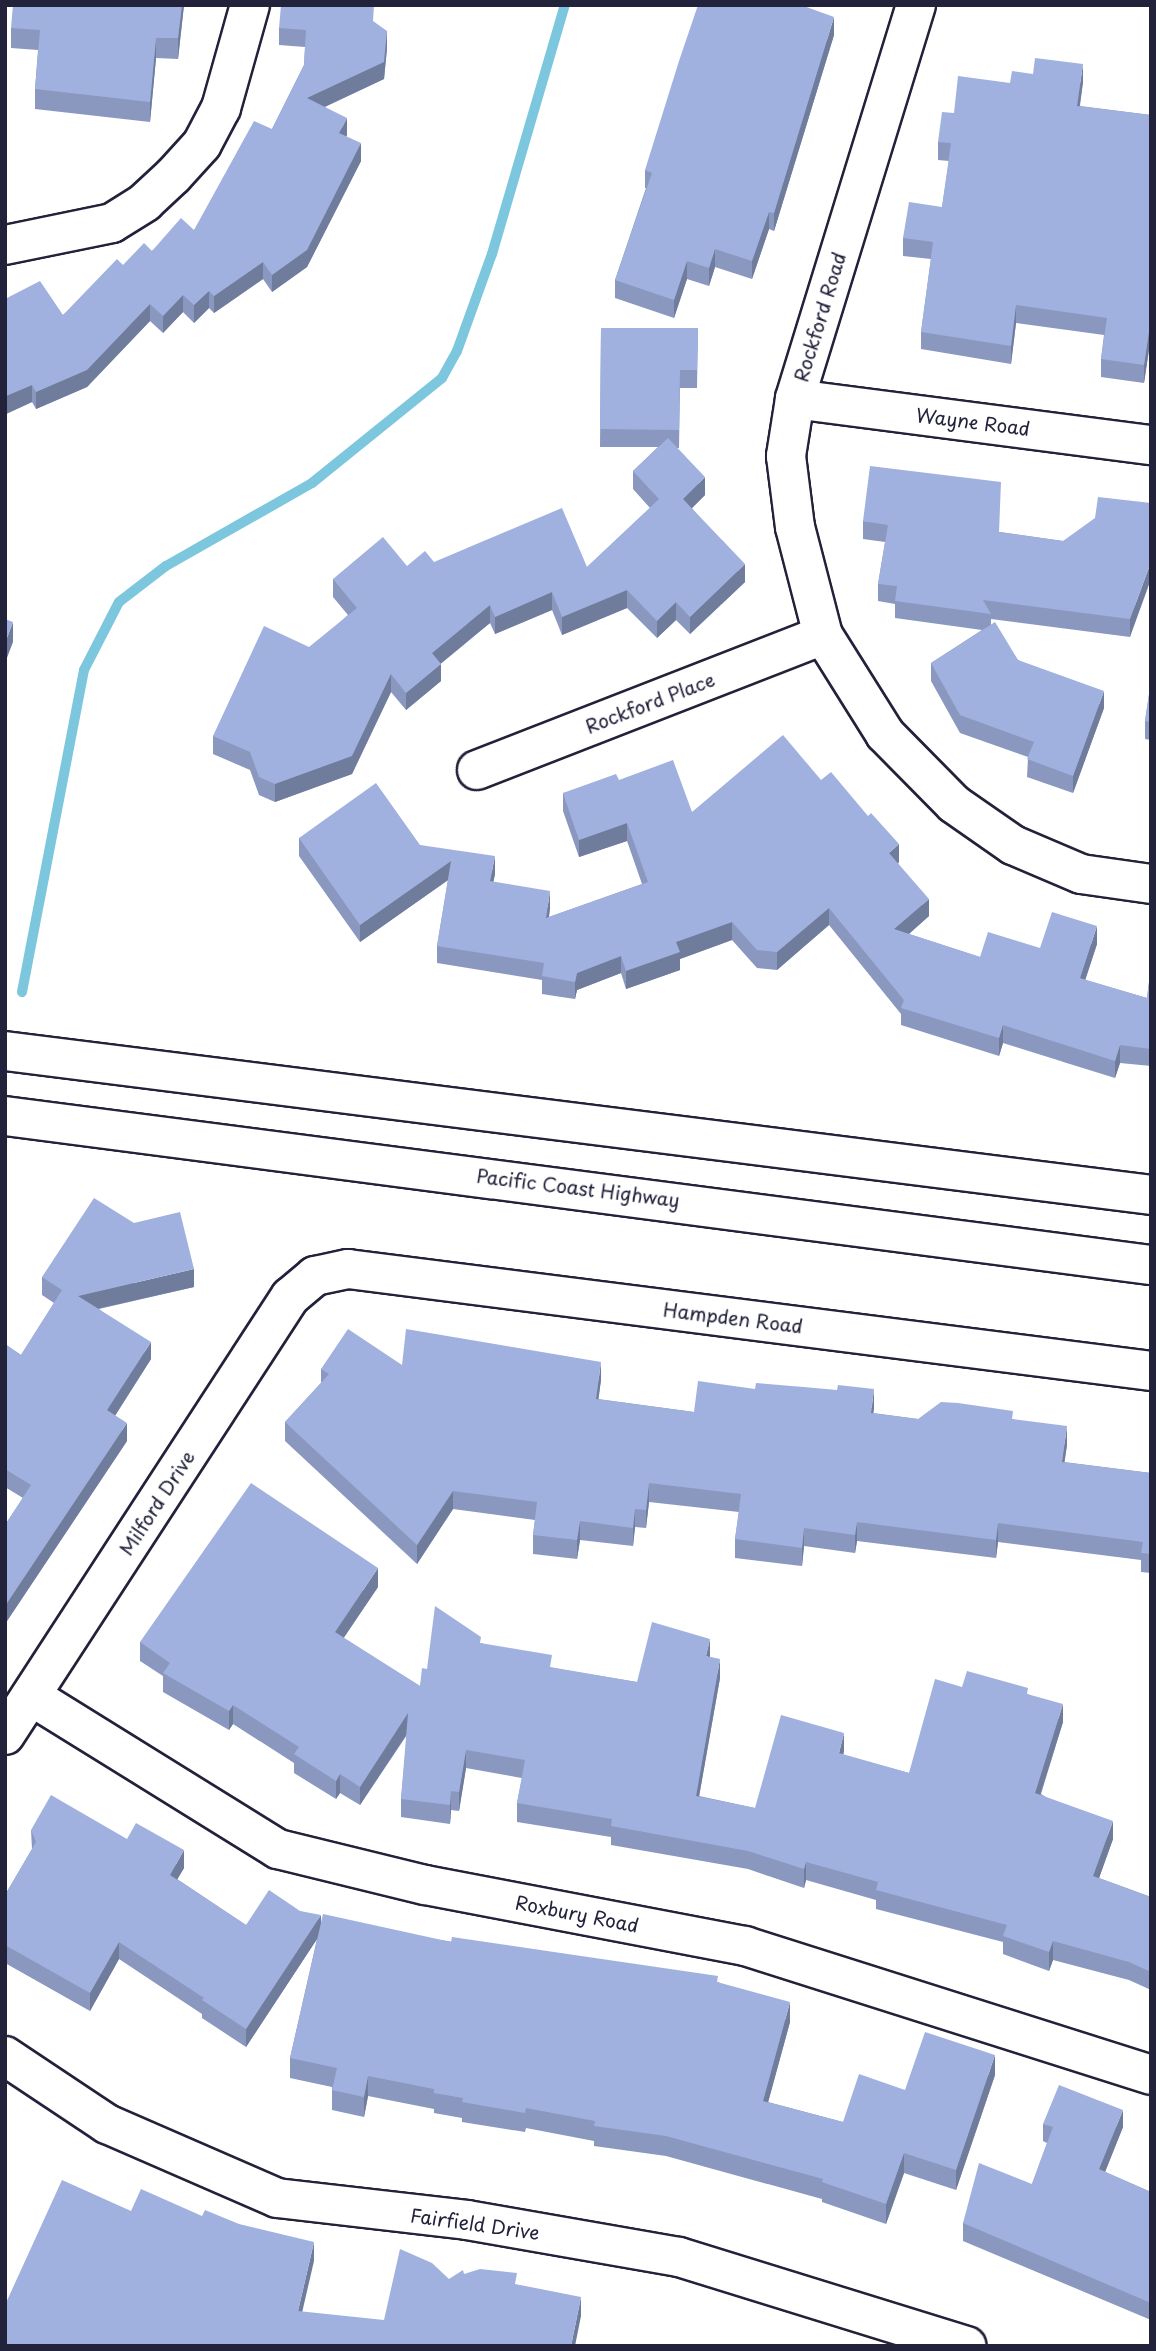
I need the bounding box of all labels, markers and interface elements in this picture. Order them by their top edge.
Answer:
street label: Rockford Road [790,250,850,384]
street label: Wayne Road [914,404,1032,440]
street label: Rockford Place [582,668,718,738]
street label: Pacific Coast Highway [475,1164,681,1212]
street label: Hampden Road [662,1298,804,1338]
street label: Milford Drive [115,1446,199,1560]
street label: Roxbury Road [513,1891,641,1937]
street label: Fairfield Drive [409,2204,541,2244]

